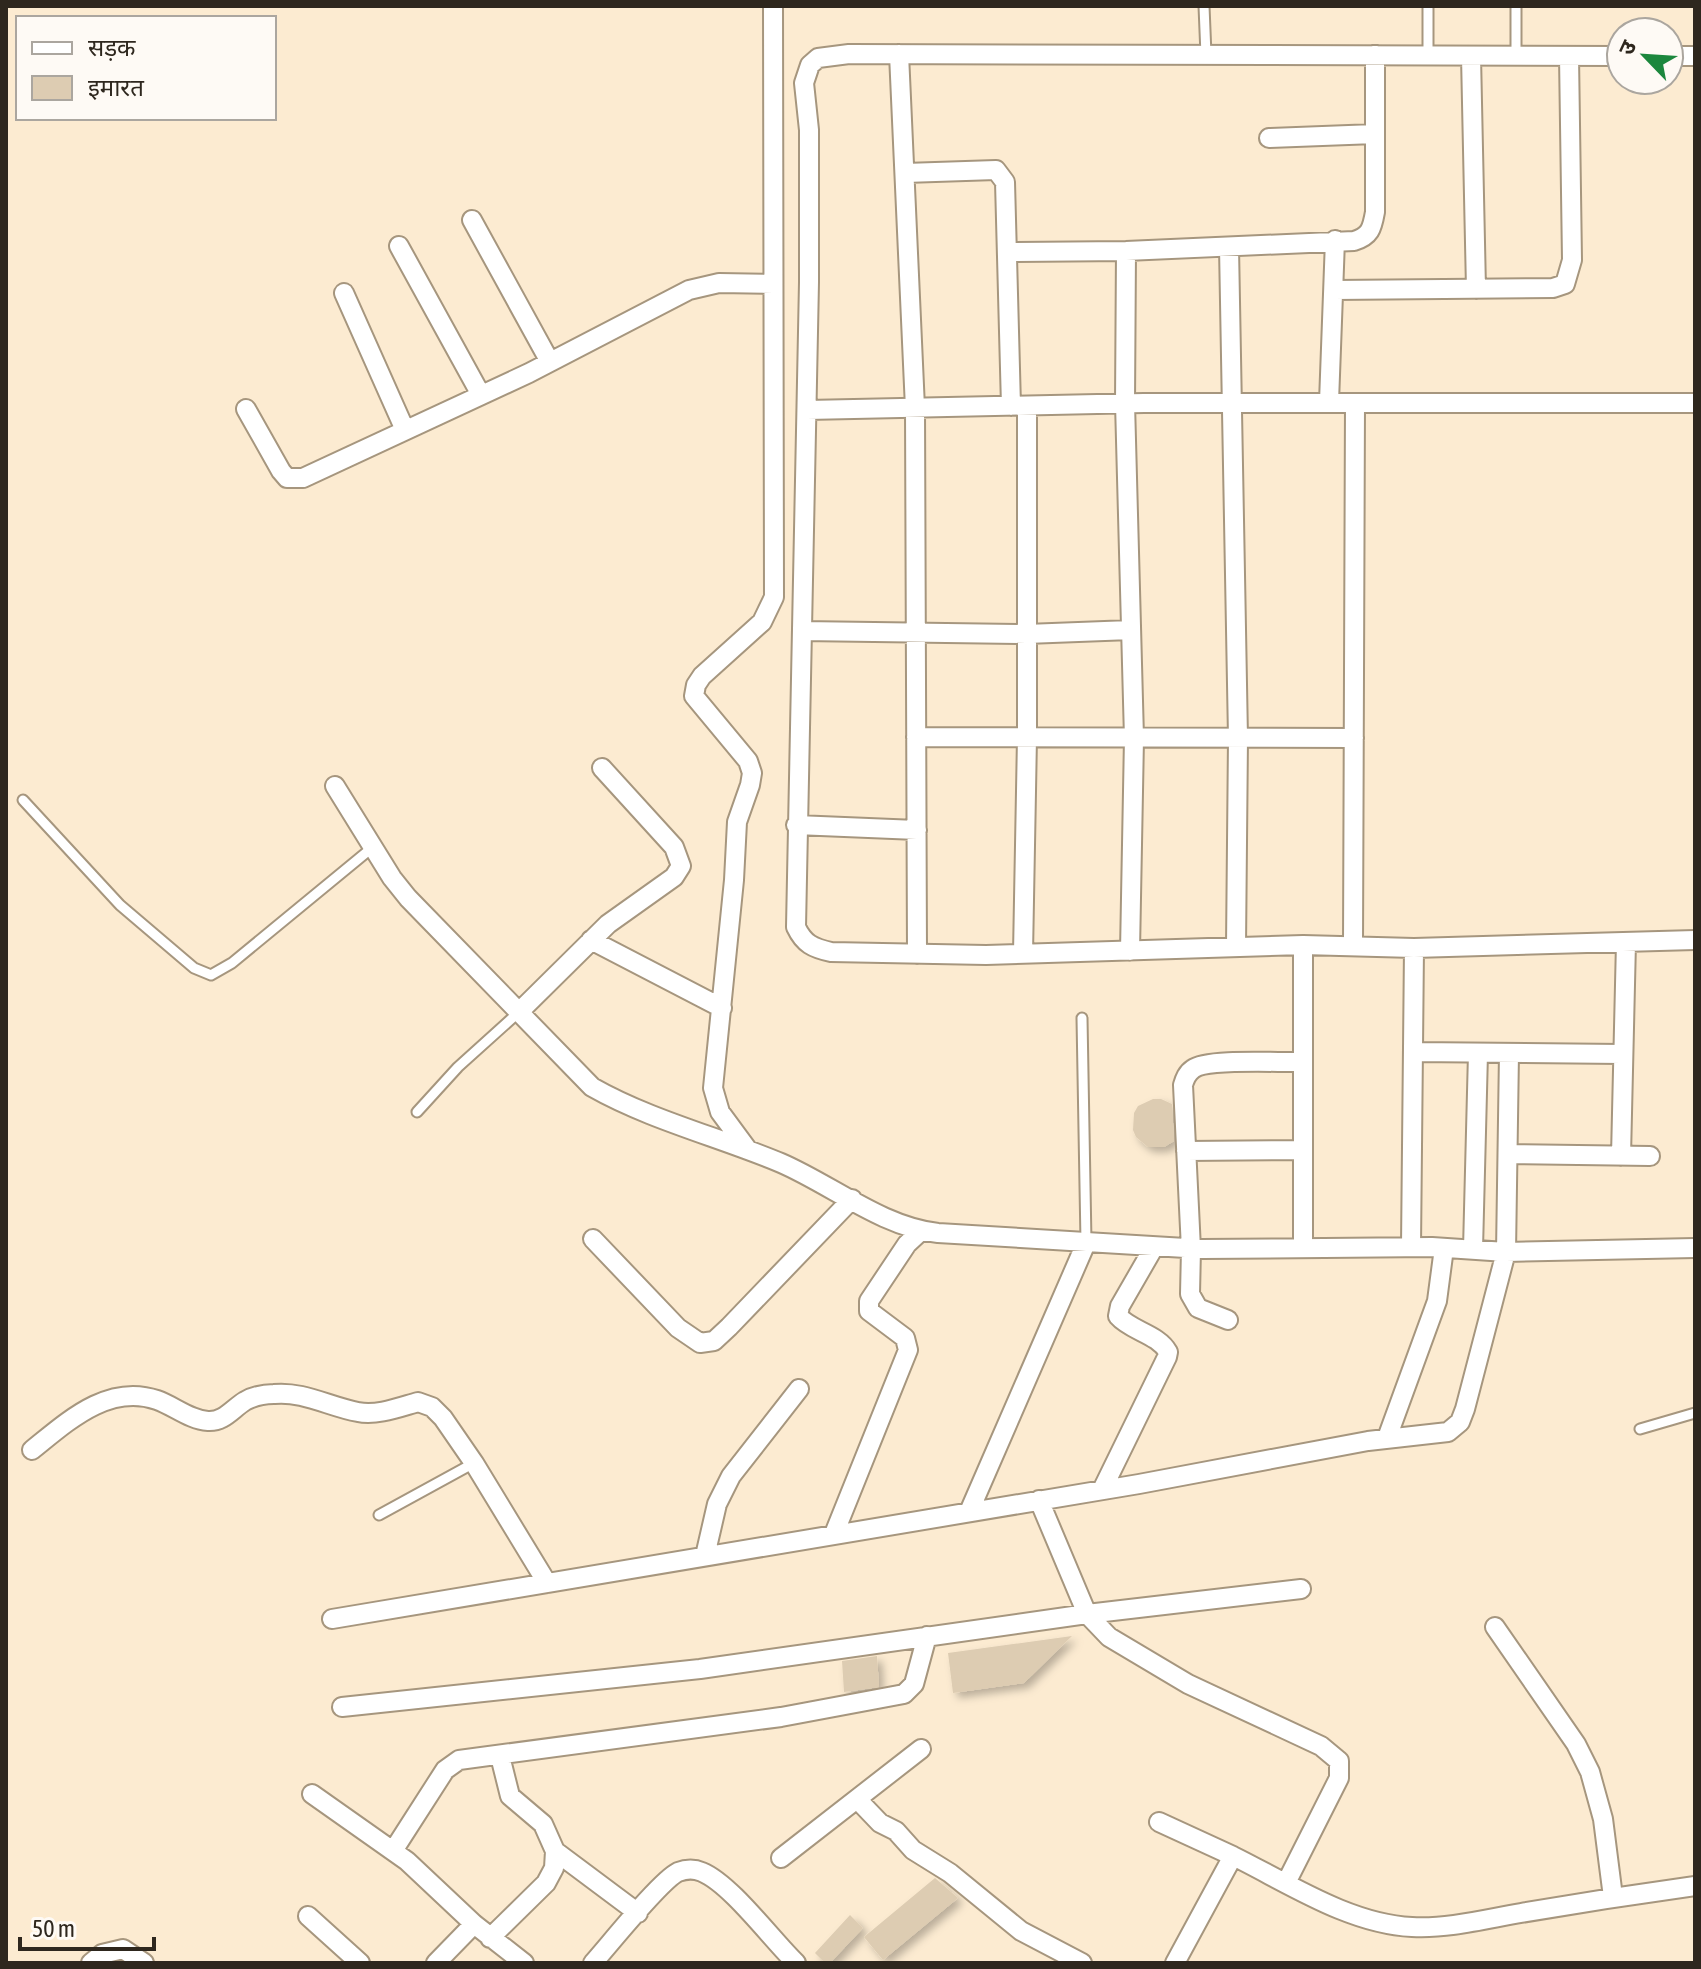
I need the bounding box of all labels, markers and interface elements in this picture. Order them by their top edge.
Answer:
legend [16,16,276,120]
north arrow [1605,16,1685,96]
text: सड़क [88,34,136,61]
text: उ [1612,35,1642,59]
text: इमारत [88,74,145,101]
scale bar [20,1901,154,1951]
text: 50 m [32,1915,75,1942]

